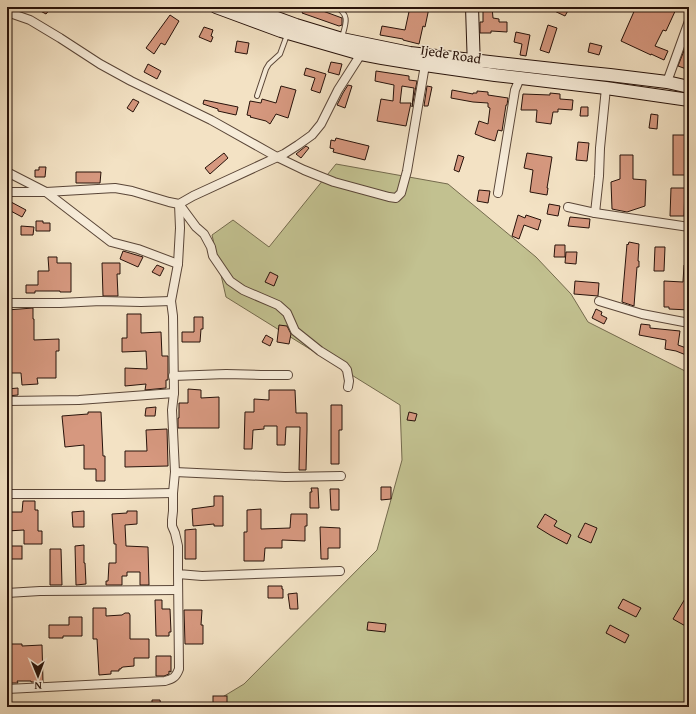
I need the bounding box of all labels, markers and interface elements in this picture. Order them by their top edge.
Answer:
street label: Ijede Road [419,39,483,69]
north arrow [18,656,58,696]
text: N [34,678,42,694]

